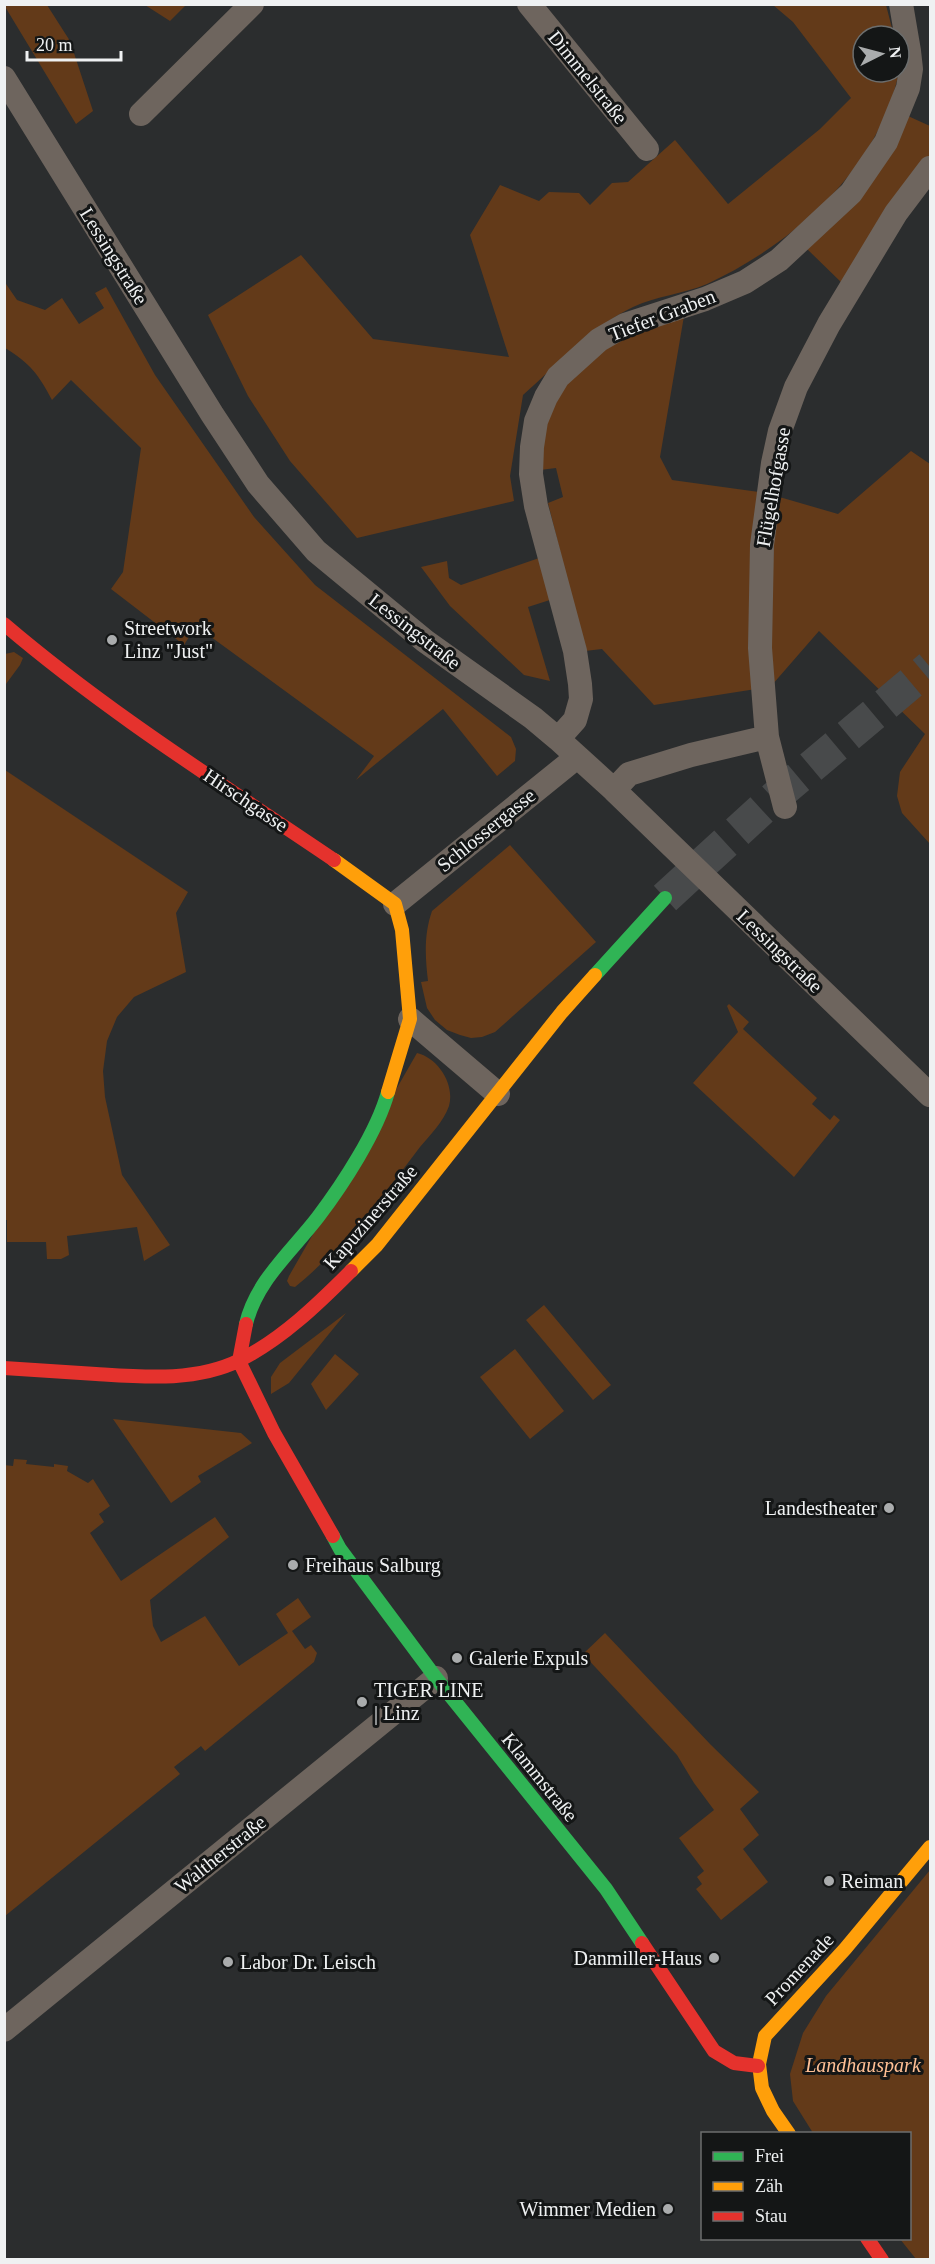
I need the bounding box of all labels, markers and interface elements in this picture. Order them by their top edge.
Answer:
scale bar [27,24,122,62]
north arrow [851,24,911,84]
street label: Dimmelstraße [544,26,632,128]
text: 20 m [36,35,73,55]
text: N [886,46,905,60]
street label: Lessingstraße [75,204,153,309]
street label: Tiefer Graben [606,285,718,345]
street label: Flügelhofgasse [752,425,795,549]
street label: Lessingstraße [364,588,465,674]
place label: Streetwork Linz "Just" [124,617,213,662]
marker: Streetwork Linz "Just" [105,633,119,647]
street label: Hirschgasse [199,764,292,837]
street label: Schlossergasse [433,784,540,877]
street label: Lessingstraße [732,905,827,998]
street label: Kapuzinerstraße [319,1160,422,1274]
place label: Landestheater [765,1497,877,1519]
marker: Landestheater [882,1501,896,1515]
place label: Freihaus Salburg [305,1554,441,1577]
marker: Freihaus Salburg [286,1558,300,1572]
place label: Galerie Expuls [469,1647,589,1670]
marker: Galerie Expuls [450,1651,464,1665]
place label: TIGER LINE | Linz [374,1679,483,1725]
marker: TIGER LINE | Linz [355,1695,369,1709]
street label: Klammstraße [498,1728,583,1826]
street label: Waltherstraße [170,1811,270,1897]
place label: Reiman [841,1870,903,1892]
marker: Reiman [822,1874,836,1888]
street label: Promenade [760,1929,838,2009]
place label: Danmiller-Haus [574,1947,702,1969]
place label: Labor Dr. Leisch [240,1951,376,1973]
marker: Danmiller-Haus [707,1951,721,1965]
marker: Labor Dr. Leisch [221,1955,235,1969]
park label: Landhauspark [804,2054,922,2077]
legend [701,2132,911,2240]
text: Frei [755,2146,784,2166]
text: Zäh [755,2176,783,2196]
place label: Wimmer Medien [520,2198,656,2220]
marker: Wimmer Medien [661,2202,675,2216]
text: Stau [755,2206,787,2226]

